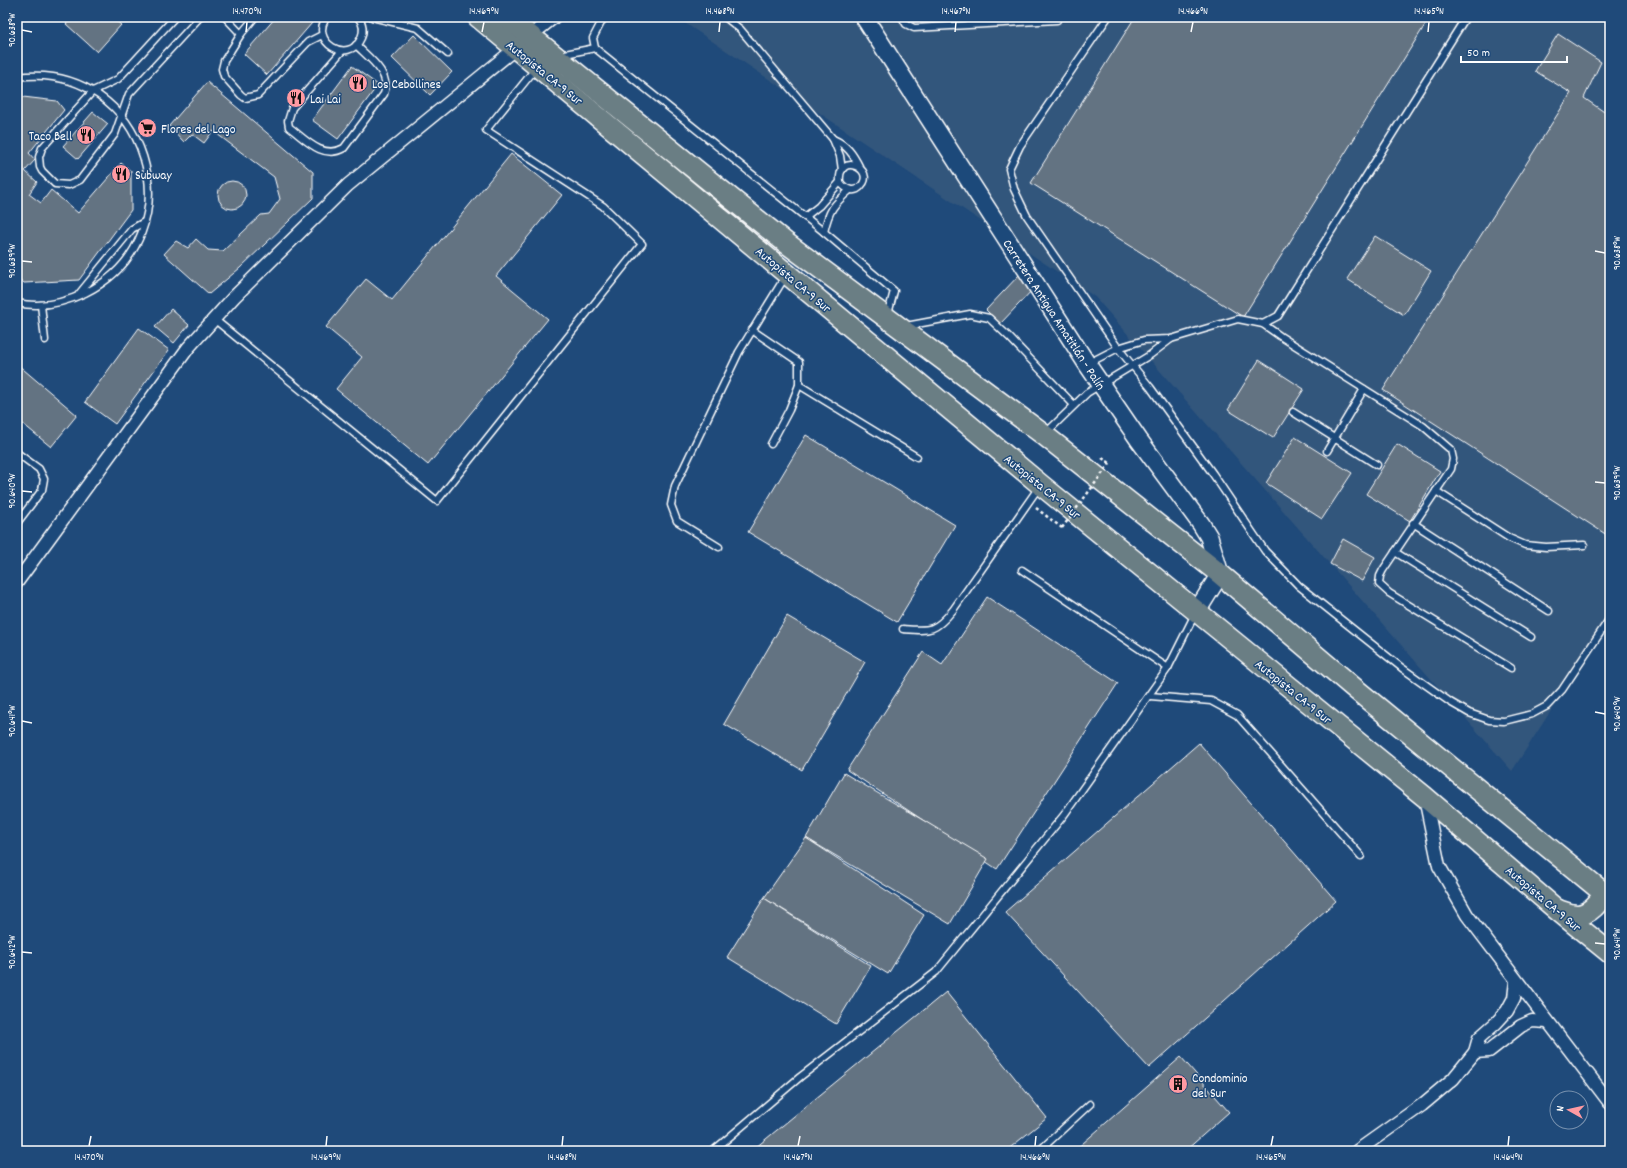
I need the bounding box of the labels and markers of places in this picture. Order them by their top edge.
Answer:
restaurant icon: Los Cebollines [347,72,369,94]
place label: Los Cebollines [372,76,441,95]
restaurant icon: Lai Lai [285,87,307,109]
place label: Lai Lai [310,91,341,110]
supermarket icon: Flores del Lago [136,117,158,139]
place label: Flores del Lago [161,121,236,140]
restaurant icon: Taco Bell [75,124,97,146]
place label: Taco Bell [29,128,72,147]
restaurant icon: Subway [110,163,132,185]
place label: Subway [135,167,172,186]
place label: Condominio del Sur [1192,1070,1248,1104]
building icon: Condominio del Sur [1167,1073,1189,1095]

